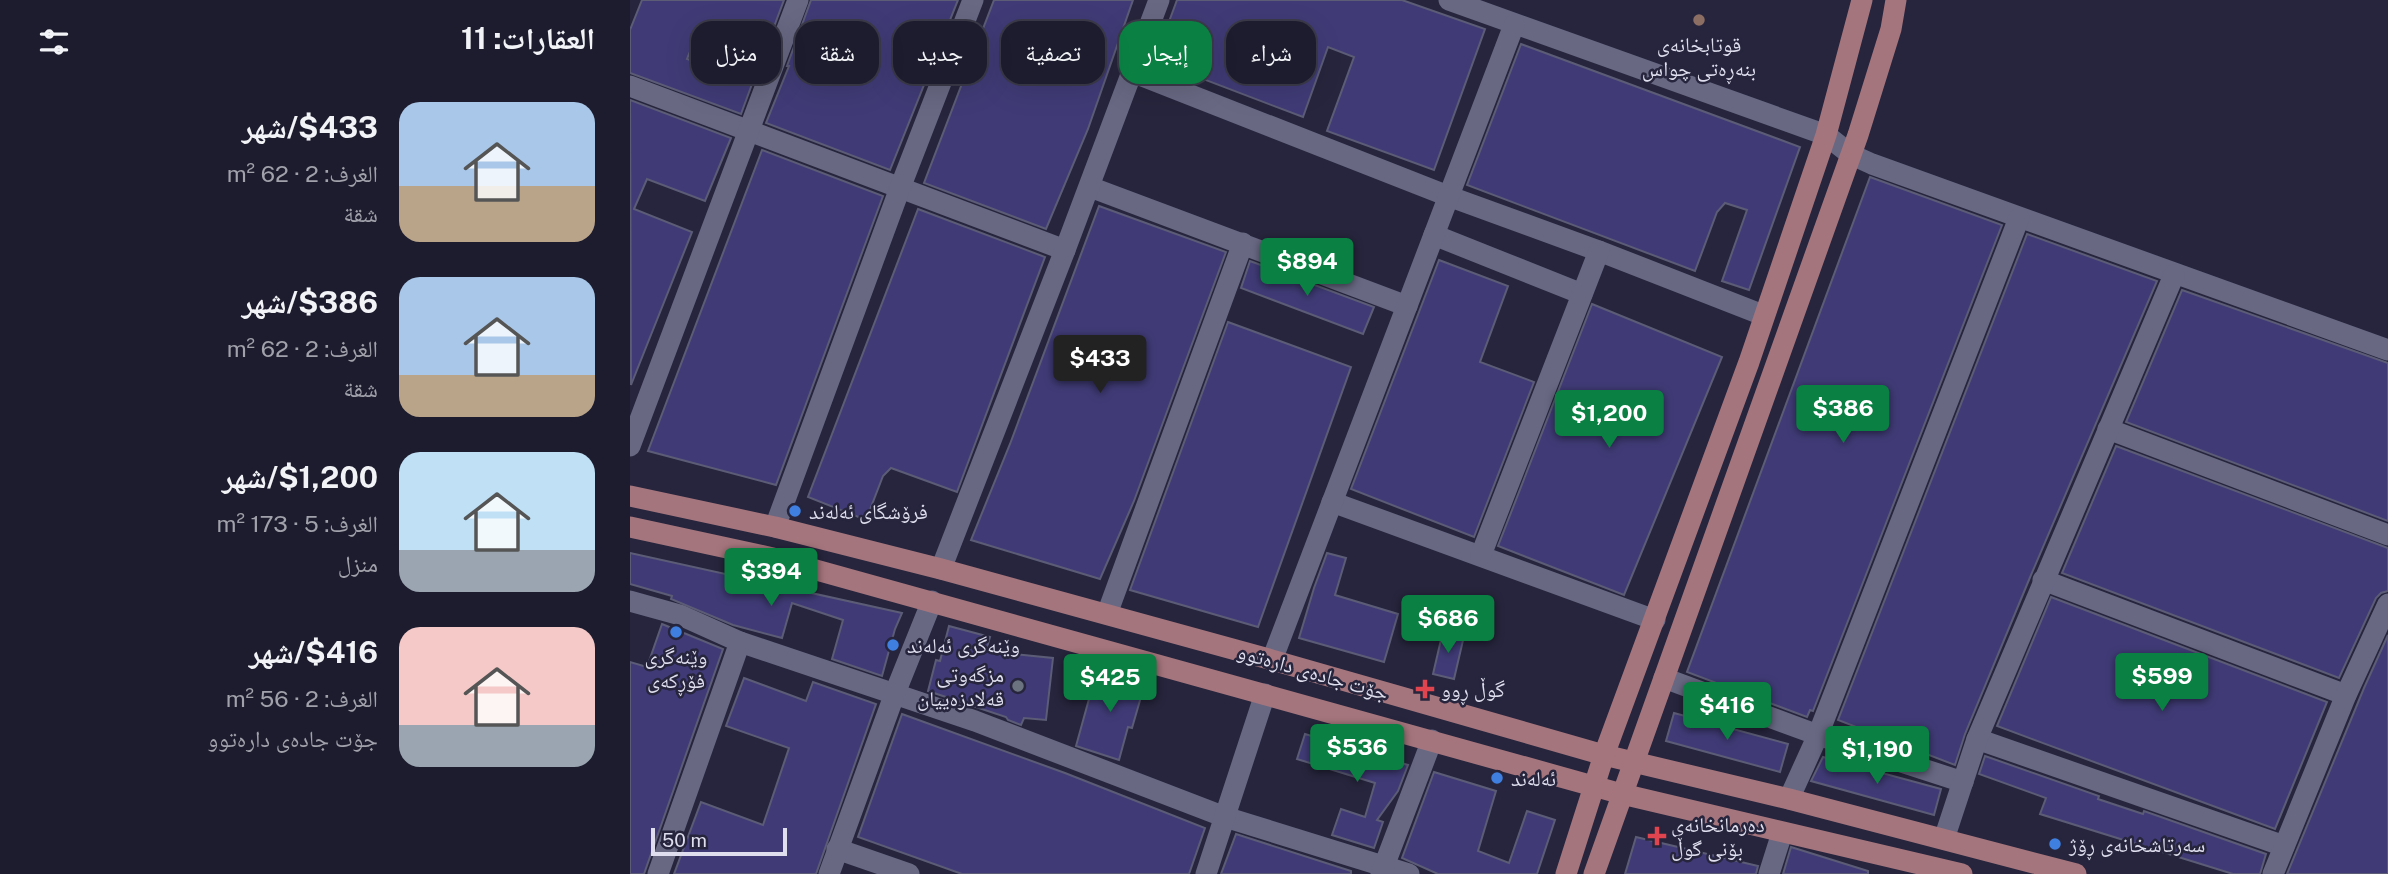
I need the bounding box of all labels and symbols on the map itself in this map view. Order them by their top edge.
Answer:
marker: قوتابخانەی بنەڕەتی چواس [1691,12,1707,28]
place label: قوتابخانەی بنەڕەتی چواس [1642,32,1756,85]
pin: $894 [1266,238,1348,298]
pin: $433 [1059,336,1141,395]
pin: $386 [1802,386,1884,445]
pin: $1,200 [1552,391,1666,450]
place label: فرۆشگای ئەلەند [809,499,928,524]
marker: فرۆشگای ئەلەند [787,503,803,519]
pin: $394 [730,548,812,608]
pin: $686 [1407,596,1489,655]
marker: وێنەگری فۆڕکەی [668,624,684,640]
place label: وێنەگری ئەلەند [907,633,1020,658]
marker: وێنەگری ئەلەند [885,637,901,653]
street label: جۆت جادەی دارەتوو [1235,639,1391,705]
place label: وێنەگری فۆڕکەی [645,644,707,697]
pin: $425 [1069,654,1151,714]
pin: $599 [2121,654,2203,713]
place label: مزگەوتی قەلادزەییان [917,662,1004,711]
place label: گوڵ ڕوو [1441,677,1505,706]
marker: مزگەوتی قەلادزەییان [1010,678,1026,694]
marker: گوڵ ڕوو [1415,679,1435,699]
pin: $416 [1686,682,1768,742]
pin: $536 [1316,724,1398,784]
pin: $1,190 [1820,726,1934,786]
place label: ئەلەند [1511,766,1556,791]
marker: ئەلەند [1489,770,1505,786]
place label: دەرمانخانەی بۆنی گوڵ [1671,812,1765,862]
scale bar [651,825,788,857]
marker: دەرمانخانەی بۆنی گوڵ [1649,828,1665,844]
place label: سەرتاشخانەی ڕۆژ [2068,832,2205,861]
marker: سەرتاشخانەی ڕۆژ [2047,836,2063,852]

